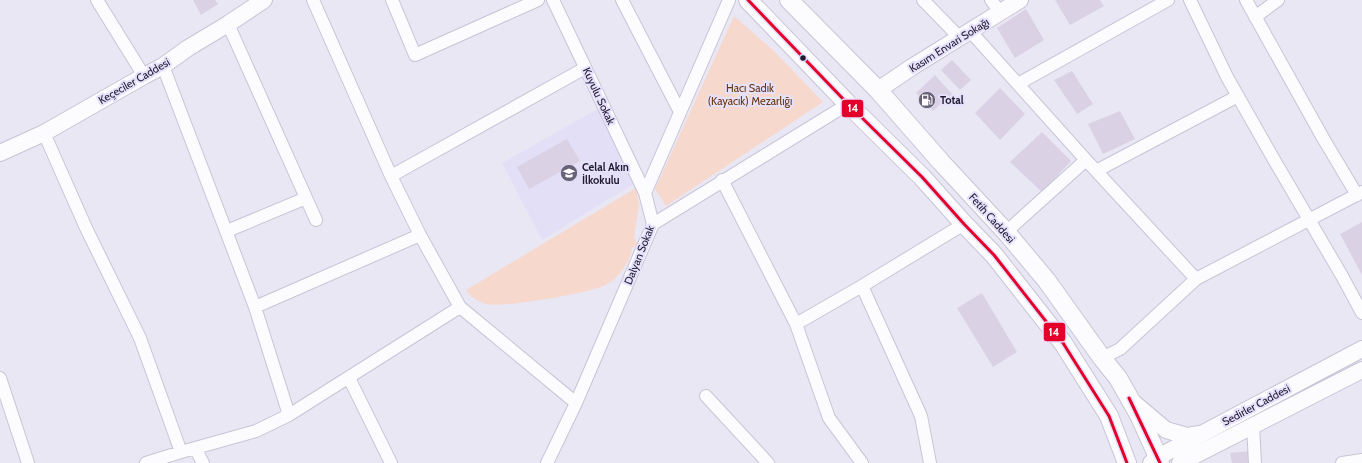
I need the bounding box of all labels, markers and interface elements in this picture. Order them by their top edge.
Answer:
street label: Kasım Envari Sokağı [906,15,992,75]
unlabelled marker [798,53,808,63]
street label: Keçeciler Caddesi [96,55,172,107]
street label: Kuyulu Sokak [580,65,618,127]
park label: Hacı Sadık (Kayacık) Mezarlığı [708,81,792,108]
fuel station icon: Total [917,90,937,110]
place label: Total [940,93,964,107]
line badge: 14 [841,99,864,118]
text: 14 [848,101,859,115]
place label: Celal Akın İlkokulu [582,160,629,187]
school or university icon: Celal Akın İlkokulu [559,163,579,183]
street label: Fetih Caddesi [966,190,1018,246]
street label: Dalyan Sokak [621,223,657,287]
line badge: 14 [1043,322,1066,342]
text: 14 [1049,325,1060,339]
street label: Sedirler Caddesi [1220,381,1292,429]

